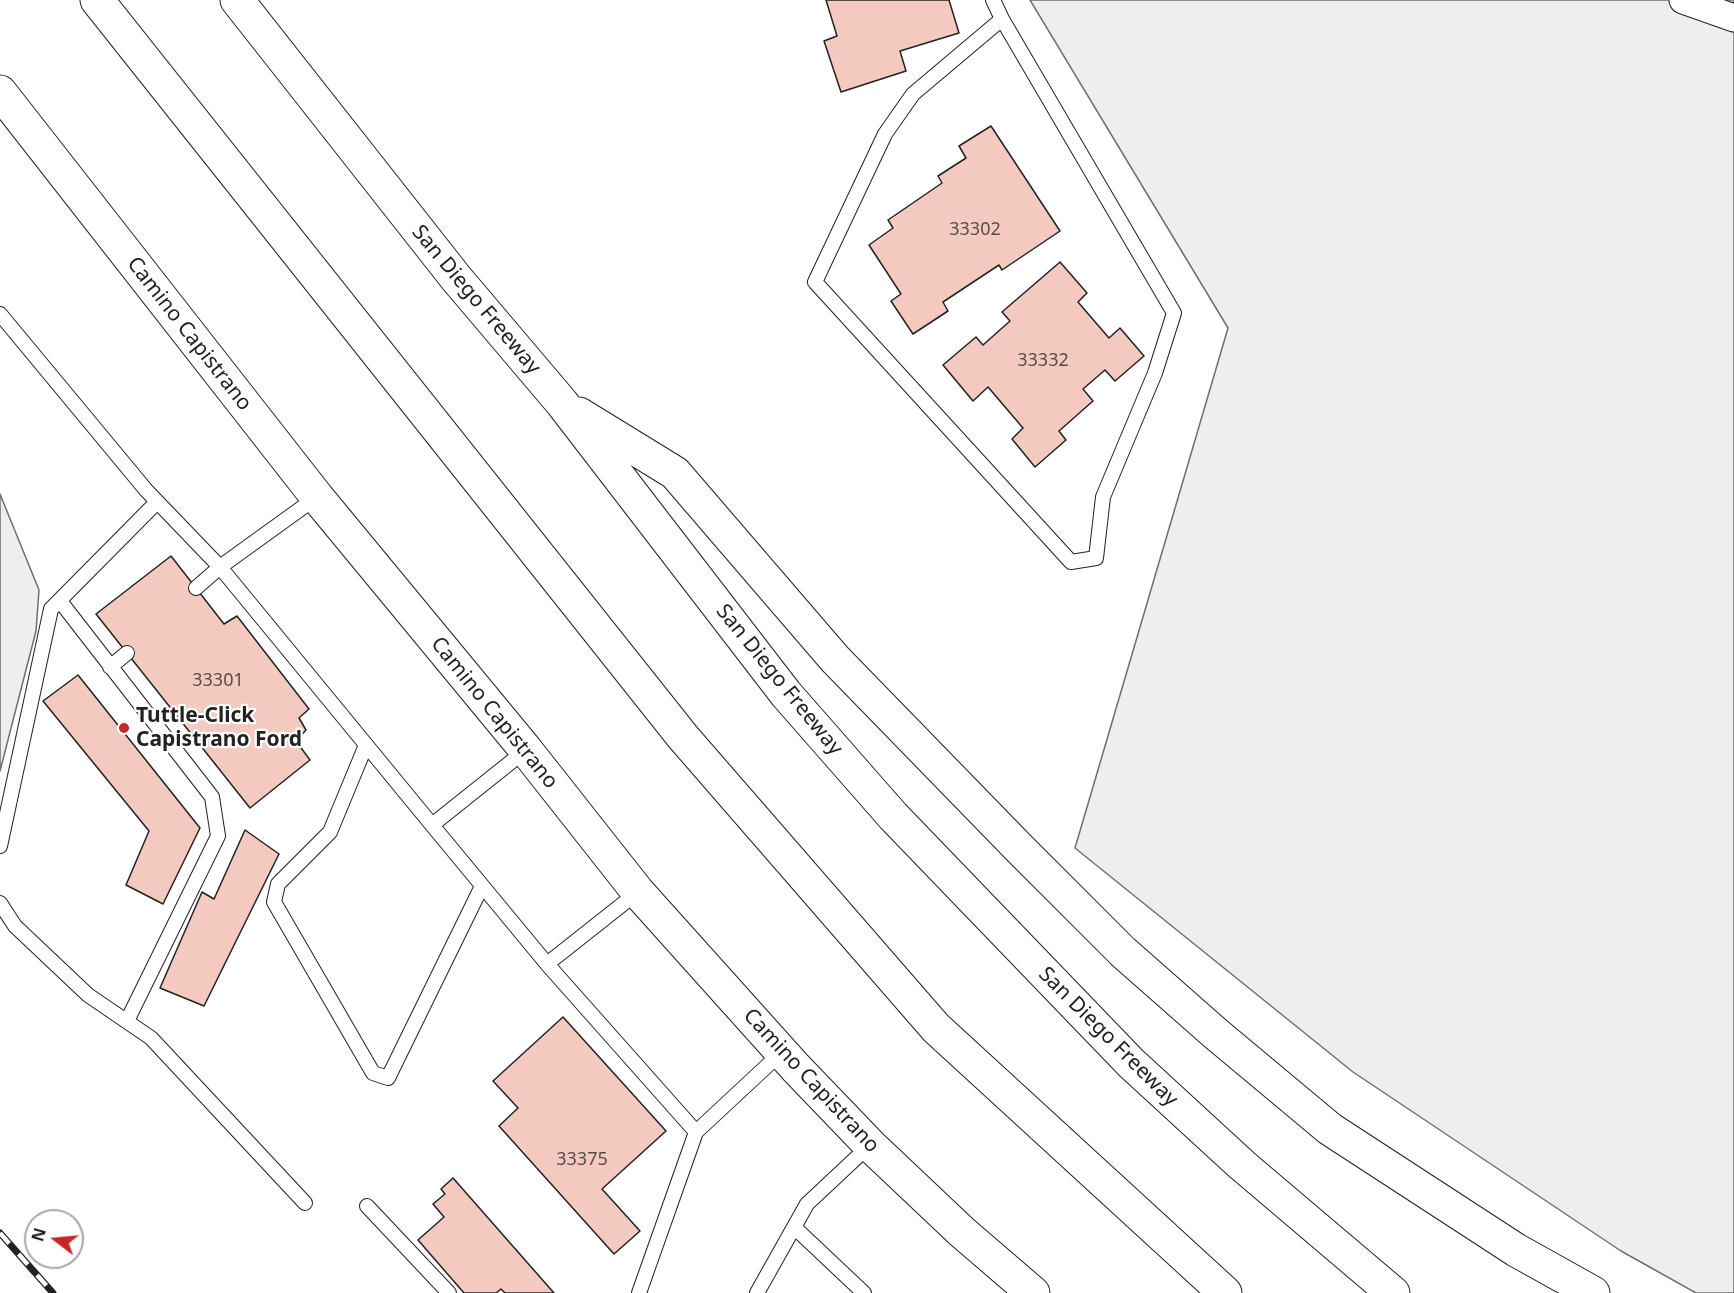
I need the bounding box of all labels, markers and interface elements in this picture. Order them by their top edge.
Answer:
house number: 33302 [949,219,1001,241]
street label: San Diego Freeway [406,220,546,380]
street label: Camino Capistrano [121,252,257,416]
house number: 33332 [1017,350,1069,372]
street label: San Diego Freeway [710,599,848,761]
street label: Camino Capistrano [425,632,563,794]
house number: 33301 [192,670,244,692]
place label: Tuttle-Click Capistrano Ford [136,703,302,753]
marker: Tuttle-Click Capistrano Ford [117,721,131,735]
street label: San Diego Freeway [1033,962,1183,1112]
street label: Camino Capistrano [738,1004,884,1158]
house number: 33375 [556,1149,608,1171]
north arrow [24,1209,84,1269]
text: N [26,1225,51,1244]

